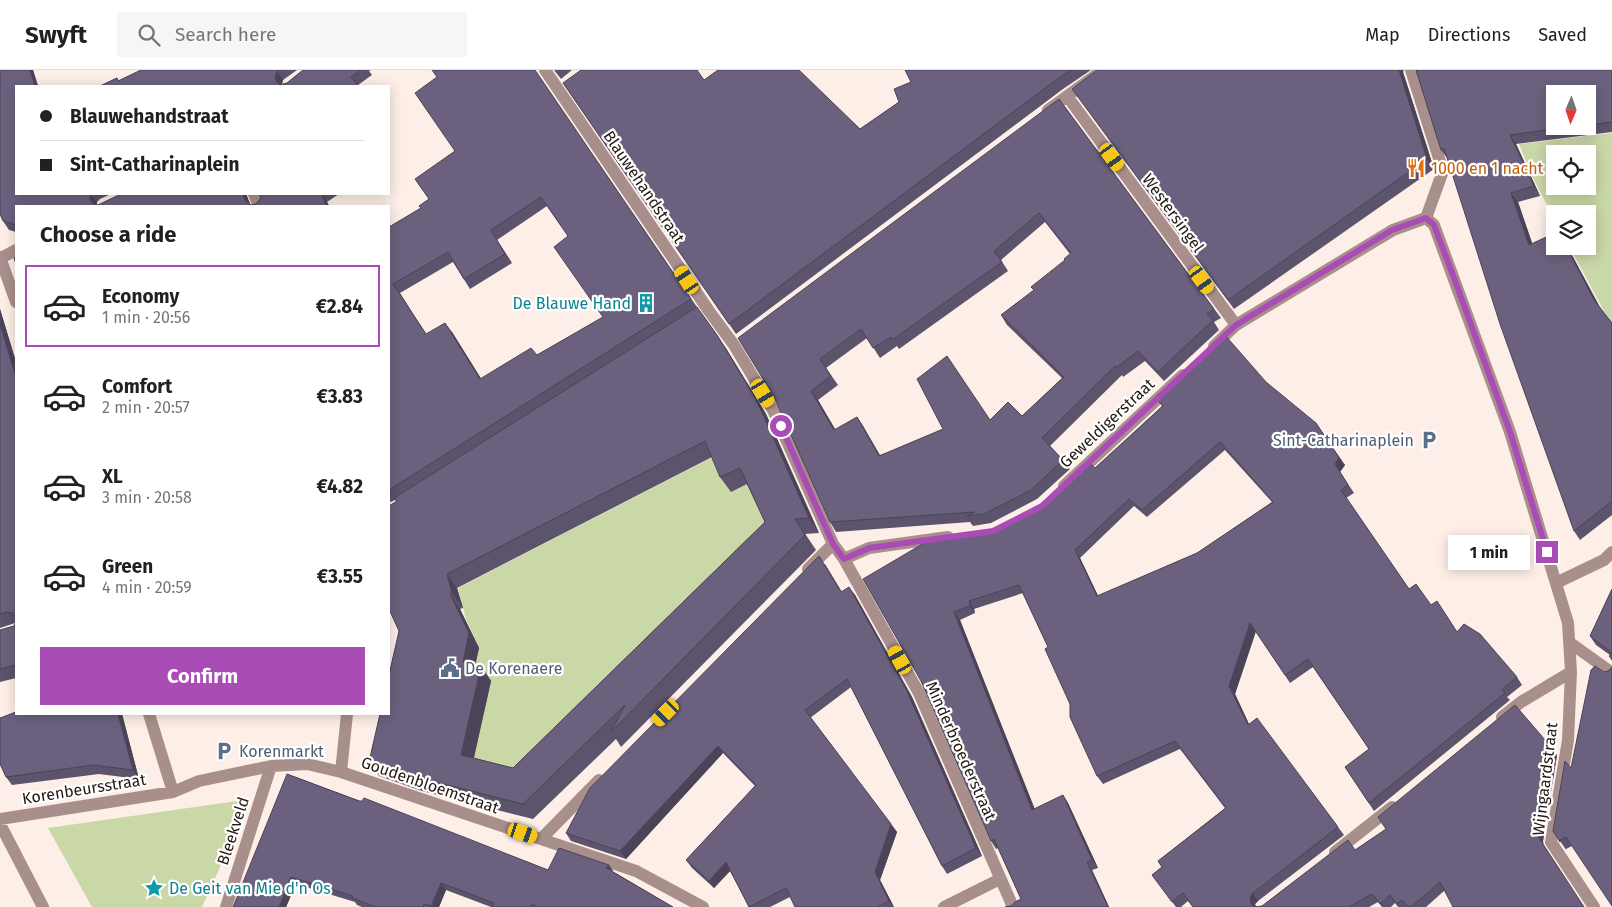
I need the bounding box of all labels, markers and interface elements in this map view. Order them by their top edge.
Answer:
search box [117,12,467,57]
text: Swyft [25,21,87,49]
icon: search [135,21,163,49]
text: Search here [175,23,276,46]
text: Map [1365,24,1400,46]
text: Directions [1428,24,1510,46]
text: Saved [1538,24,1587,46]
north arrow [1546,85,1596,135]
map controls [1546,85,1596,255]
text: Blauwehandstraat [70,105,229,128]
street label: Blauwehandstraat [599,127,689,247]
car [1097,140,1126,174]
button: locate [1546,145,1596,195]
text: Sint-Catharinaplein [70,153,239,176]
restaurant icon: 1000 en 1 nacht [1405,157,1427,179]
place label: 1000 en 1 nacht [1431,159,1544,178]
street label: Westersingel [1138,170,1208,256]
button: layers [1546,205,1596,255]
text: Choose a ride [40,221,176,248]
car [672,263,701,297]
car [1187,263,1216,297]
icon: car [42,284,87,329]
text: Economy [102,285,179,308]
building icon: De Blauwe Hand [635,292,657,314]
place label: De Blauwe Hand [512,294,631,313]
text: €2.84 [316,295,363,318]
text: 1 min · 20:56 [102,308,190,327]
icon: car [42,374,87,419]
street label: Geweldigerstraat [1056,374,1158,472]
text: Comfort [102,375,172,398]
car [748,376,777,410]
text: €3.83 [316,385,363,408]
text: 2 min · 20:57 [102,398,190,417]
route start [770,415,792,437]
parking icon: Sint-Catharinaplein [1418,429,1440,451]
place label: Sint-Catharinaplein [1273,431,1414,450]
icon: car [42,464,87,509]
text: XL [102,465,123,488]
text: €4.82 [316,475,363,498]
text: 3 min · 20:58 [102,488,192,507]
callout: 1 min [1447,534,1530,570]
route end [1536,541,1558,563]
text: 1 min [1470,543,1508,562]
icon: car [42,554,87,599]
text: Green [102,555,153,578]
text: €3.55 [317,565,363,588]
text: 4 min · 20:59 [102,578,192,597]
car [886,643,913,677]
button: Confirm [40,647,365,705]
public building icon: De Korenaere [439,657,461,679]
place label: De Korenaere [465,659,562,678]
street label: Minderbroederstraat [922,678,1000,824]
car [650,697,681,729]
street label: Wijngaardstraat [1529,721,1561,837]
parking icon: Korenmarkt [213,740,235,762]
place label: Korenmarkt [239,742,324,761]
street label: Goudenbloemstraat [359,753,502,818]
street label: Korenbeursstraat [21,770,147,808]
street label: Bleekveld [213,794,253,868]
car [506,821,539,845]
place icon: De Geit van Mie d'n Os [143,877,165,899]
place label: De Geit van Mie d'n Os [169,879,331,898]

